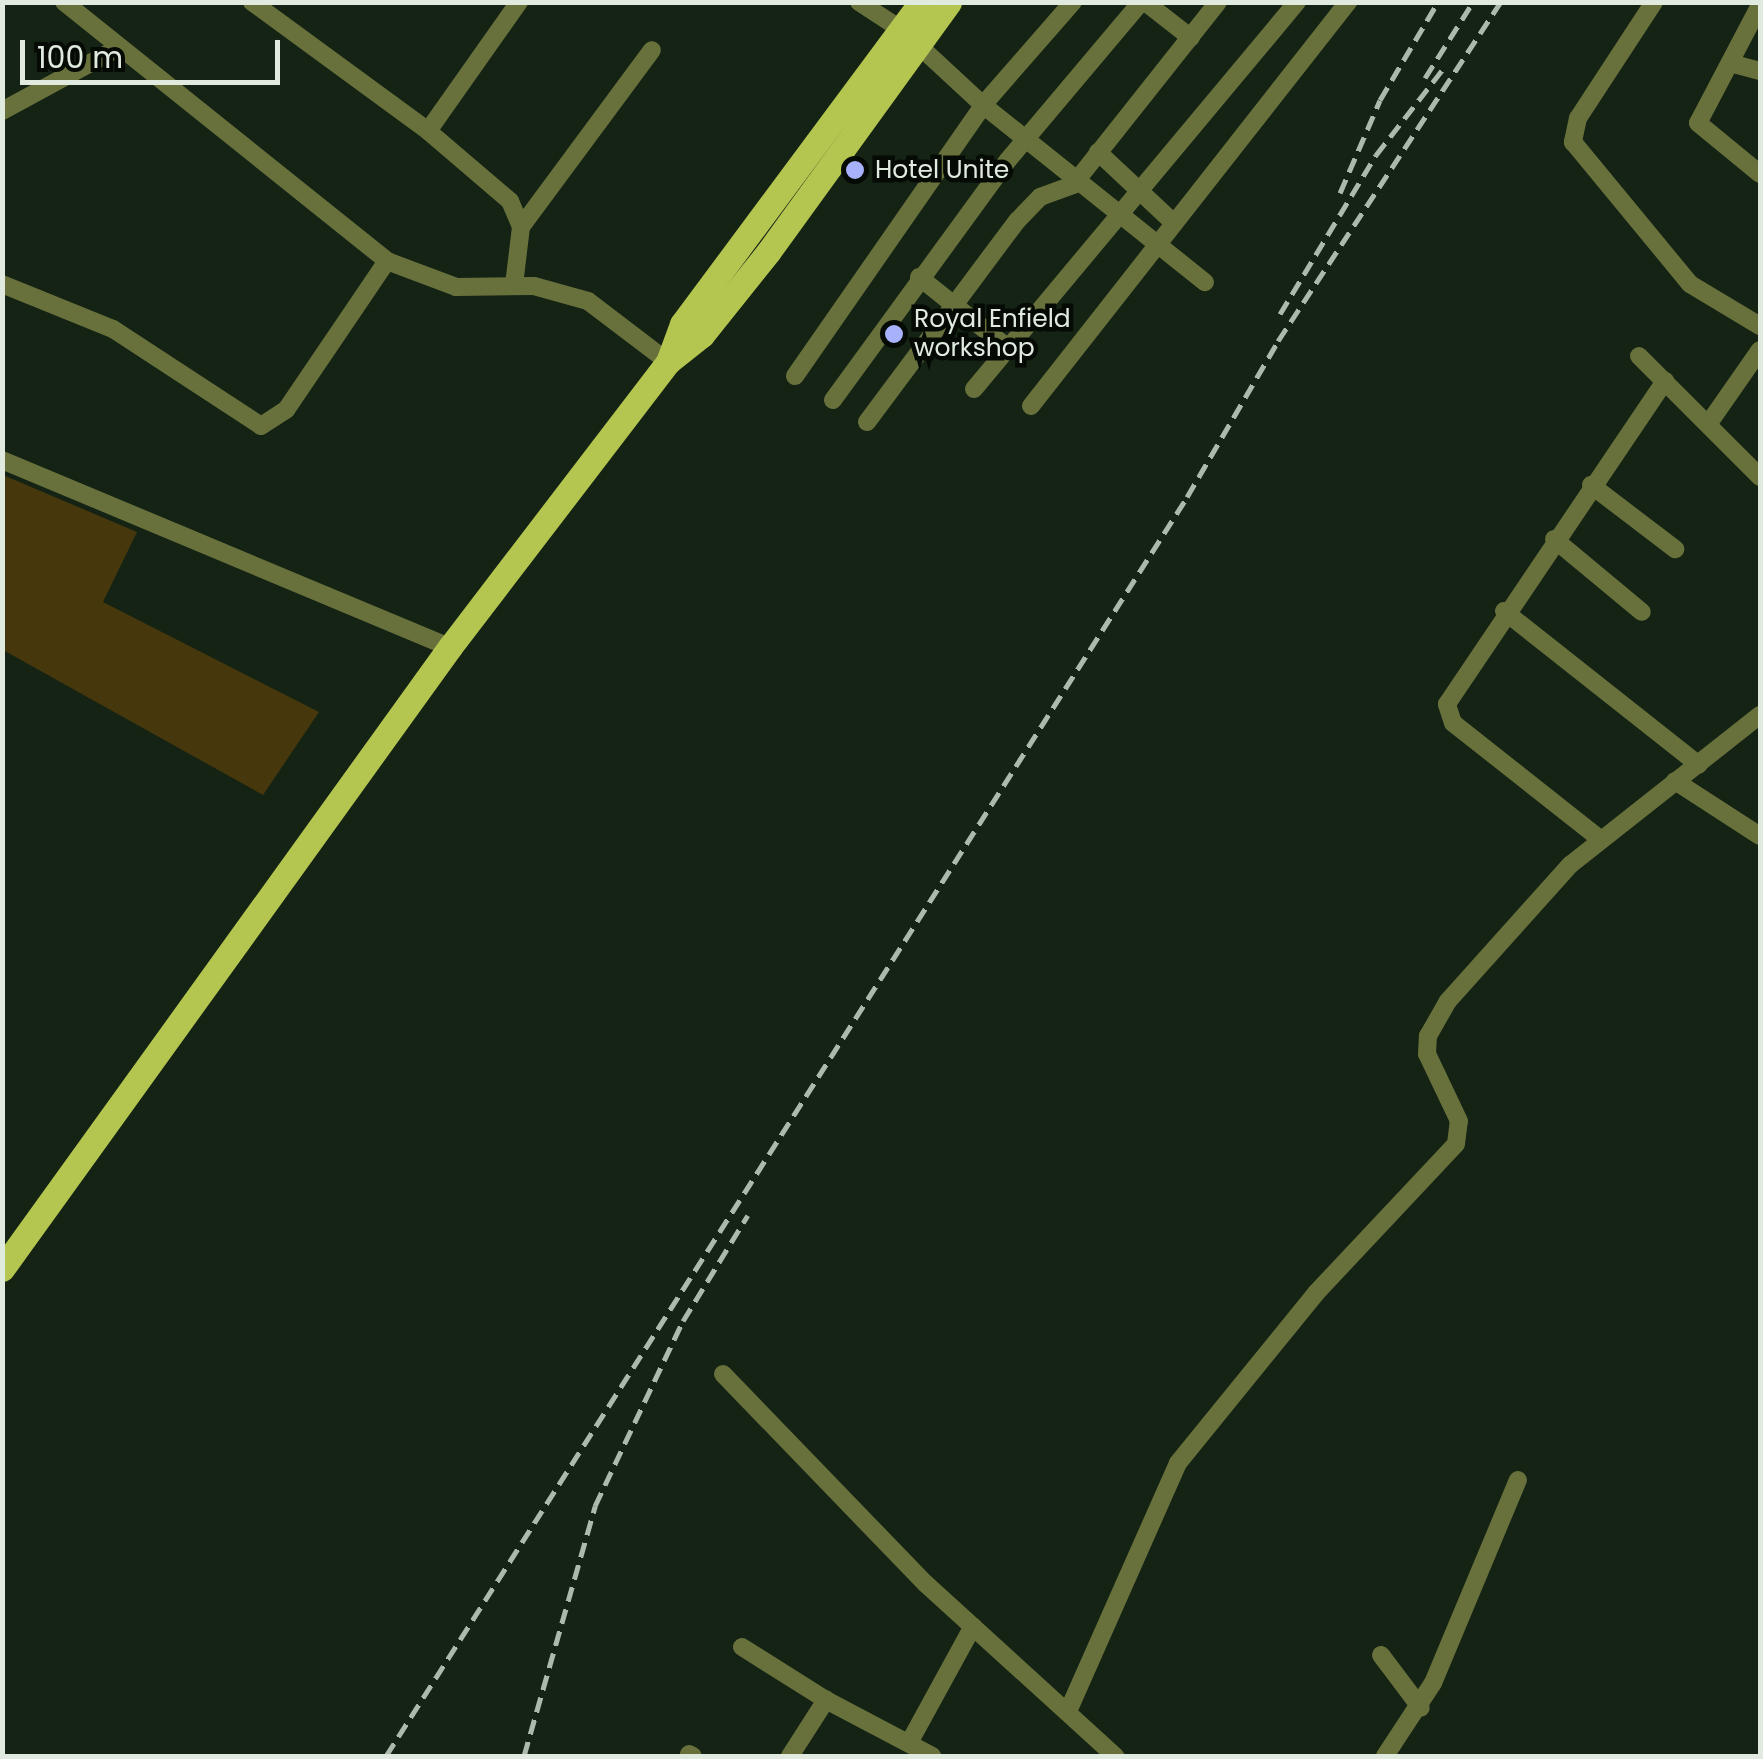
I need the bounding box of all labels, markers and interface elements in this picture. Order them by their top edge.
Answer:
scale bar [25,20,285,82]
text: 100 m [37,36,123,79]
place label: Hotel Unite [875,155,1009,185]
marker: Hotel Unite [844,159,866,181]
place label: Royal Enfield workshop [914,305,1071,364]
marker: Royal Enfield workshop [883,323,905,345]

